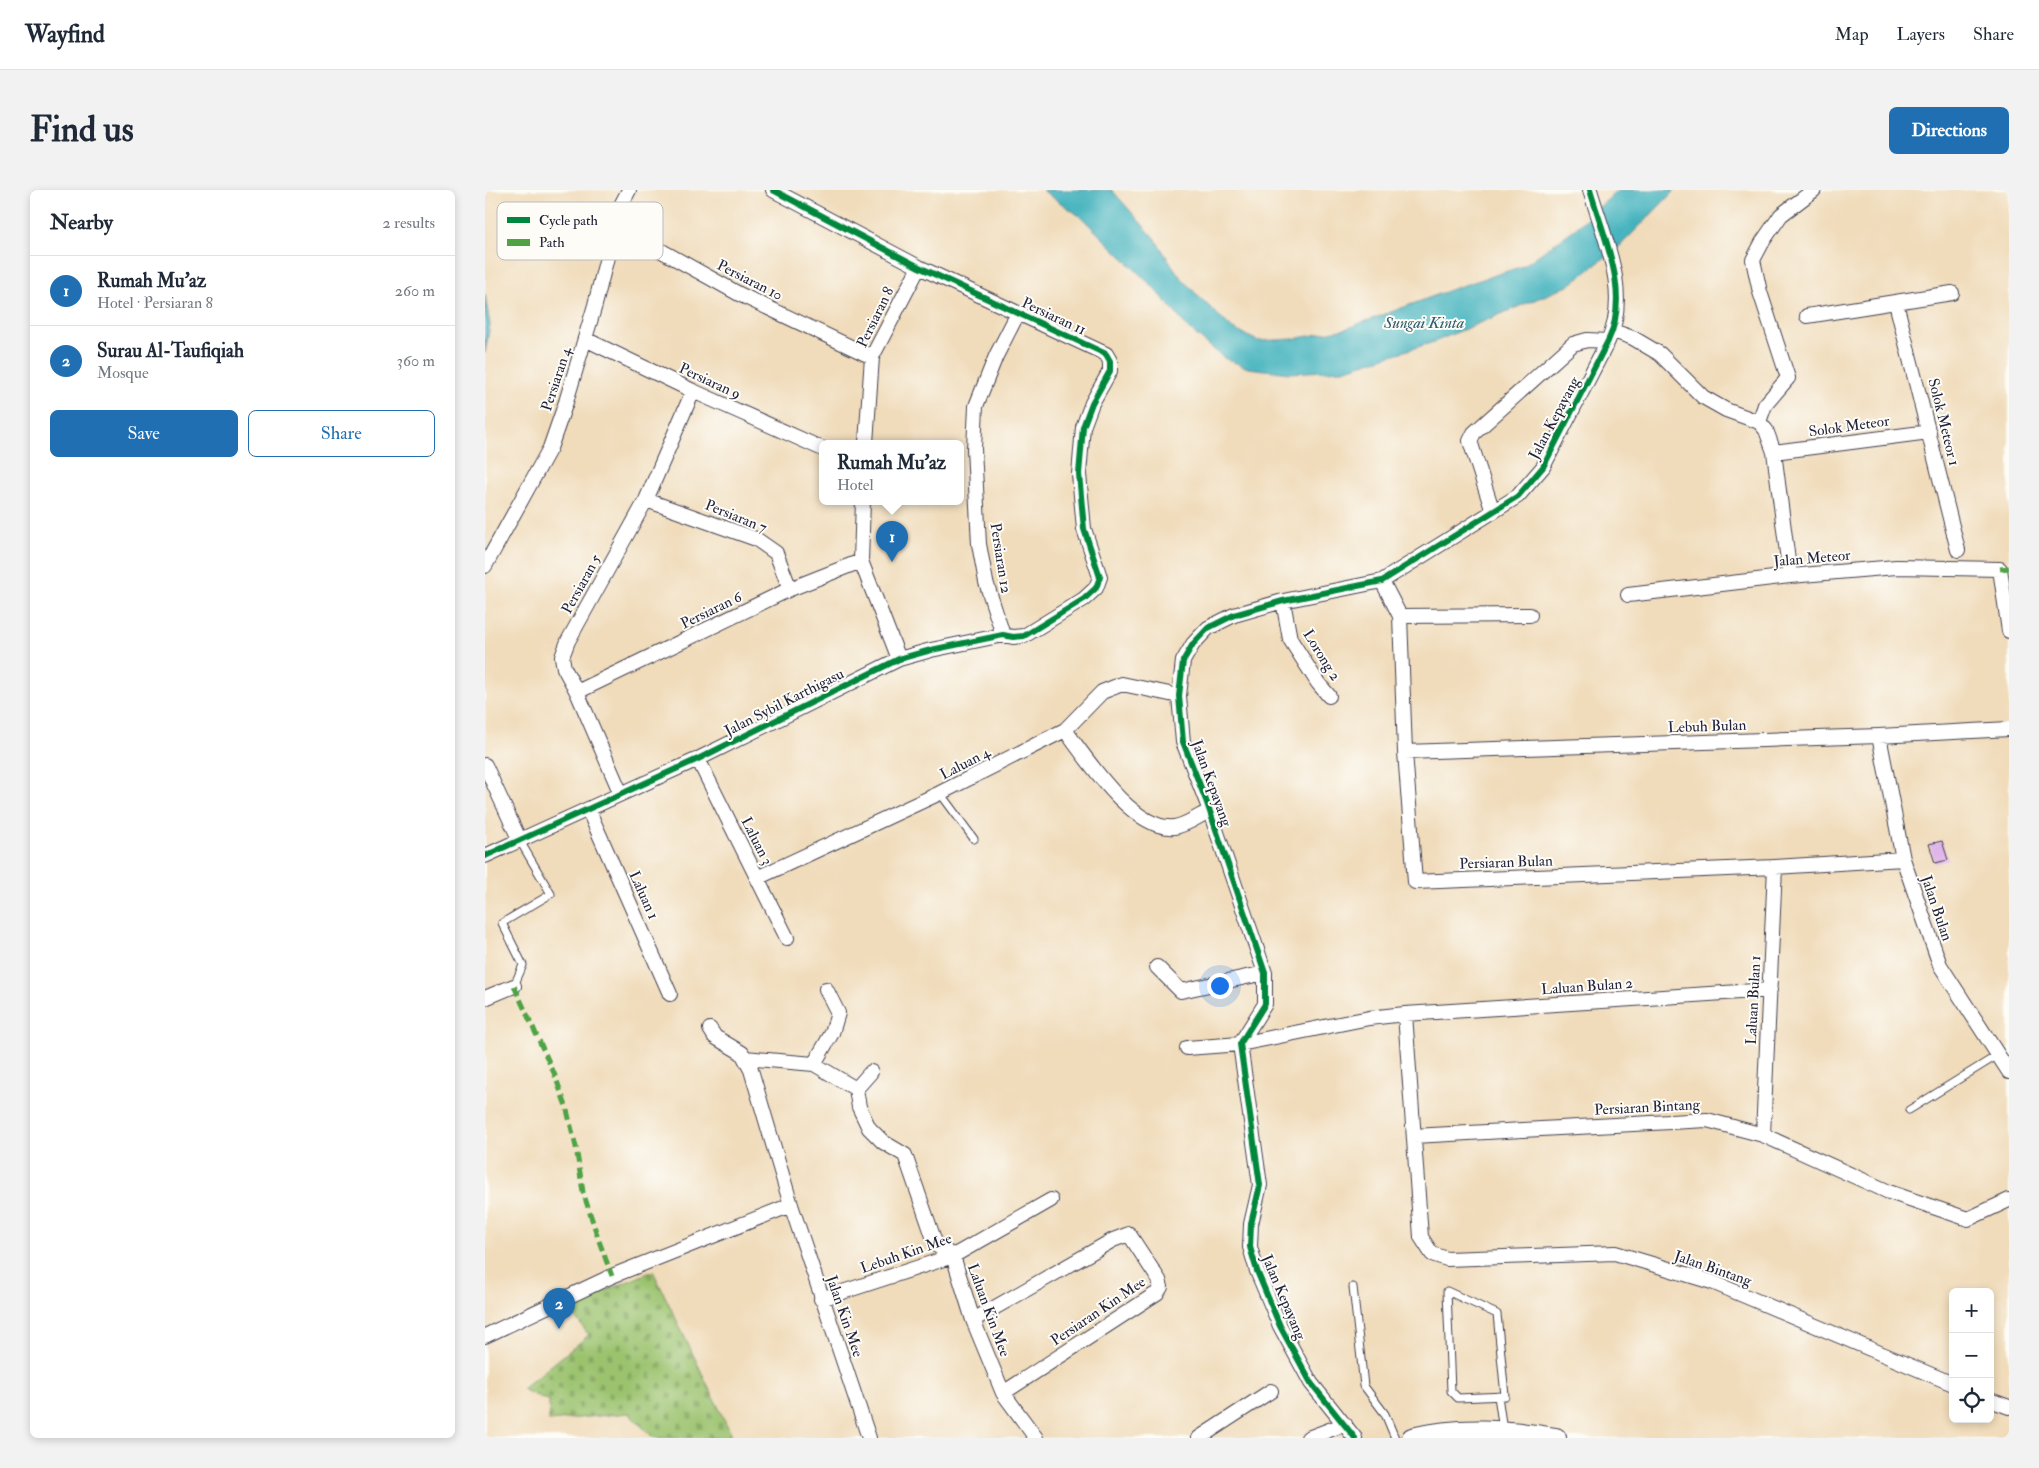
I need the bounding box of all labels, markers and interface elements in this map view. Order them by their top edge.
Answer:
text: Wayfind [25,19,105,50]
text: Map [1835,23,1869,46]
text: Layers [1897,23,1945,46]
text: Share [1973,23,2014,46]
button: Directions [1889,107,2009,154]
text: Find us [30,108,134,152]
legend [497,202,663,260]
text: Nearby [50,209,113,236]
text: Cycle path [539,212,599,230]
text: 2 results [382,213,435,233]
text: Path [539,234,565,251]
street label: Persiaran 10 [714,256,786,305]
text: Rumah Mu'az [97,269,206,293]
text: 1 [63,281,69,301]
text: 260 m [395,281,435,301]
street label: Persiaran 8 [853,284,898,351]
text: Hotel · Persiaran 8 [97,293,213,313]
street label: Persiaran 11 [1019,293,1089,340]
water label: Sungai Kinta [1383,313,1464,333]
text: Surau Al-Taufiqiah [97,339,244,363]
street label: Persiaran 4 [537,344,576,414]
text: 2 [62,351,70,371]
text: 360 m [397,351,435,371]
street label: Persiaran 9 [676,359,744,404]
text: Mosque [97,363,149,383]
street label: Jalan Kepayang [1524,373,1585,464]
street label: Solok Meteor 1 [1923,376,1964,468]
button: Save [50,410,238,457]
button: Share [248,410,435,457]
street label: Solok Meteor [1808,411,1891,442]
popup [819,440,964,505]
text: Rumah Mu'az [837,451,946,475]
text: Hotel [837,475,874,495]
street label: Persiaran 7 [702,495,770,538]
pin: 1 [876,521,908,562]
street label: Persiaran 12 [986,521,1016,595]
street label: Jalan Meteor [1772,546,1852,572]
street label: Persiaran 5 [557,551,606,617]
street label: Persiaran 6 [678,587,746,633]
street label: Lorong 2 [1298,626,1345,685]
street label: Jalan Sybil Karthigasu [720,664,848,742]
street label: Lebuh Bulan [1667,716,1747,737]
street label: Jalan Kepayang [1186,736,1236,830]
street label: Laluan 4 [937,742,994,784]
street label: Laluan 3 [736,814,777,868]
street label: Persiaran Bulan [1459,851,1553,874]
street label: Laluan 1 [624,868,663,922]
street label: Jalan Bulan [1915,872,1957,944]
street label: Laluan Bulan 1 [1742,955,1765,1045]
your location [1207,973,1233,999]
street label: Laluan Bulan 2 [1541,974,1634,999]
street label: Persiaran Bintang [1594,1095,1701,1120]
street label: Lebuh Kin Mee [858,1229,954,1278]
street label: Jalan Bintang [1670,1246,1754,1292]
street label: Jalan Kepayang [1256,1251,1310,1344]
street label: Laluan Kin Mee [963,1261,1014,1359]
street label: Jalan Kin Mee [820,1272,867,1360]
street label: Persiaran Kin Mee [1047,1273,1149,1350]
pin: 2 [543,1288,575,1329]
map controls [1949,1288,1994,1423]
button: + [1949,1288,1994,1333]
button: − [1949,1333,1994,1378]
button: locate [1949,1378,1994,1423]

